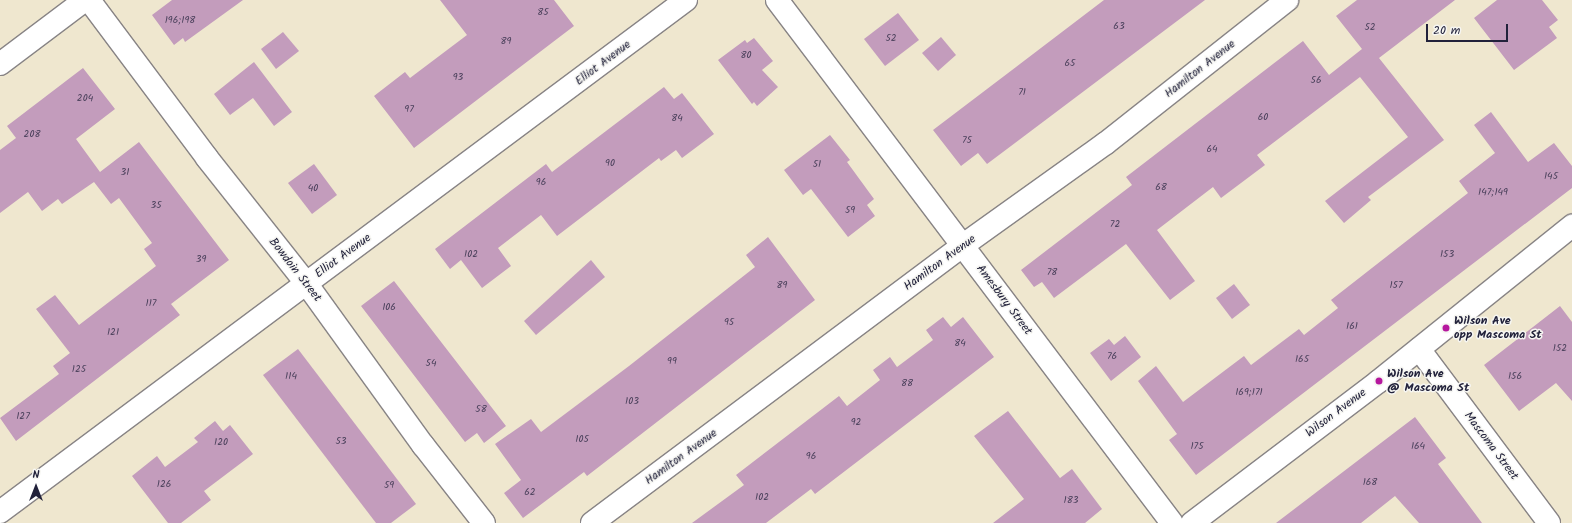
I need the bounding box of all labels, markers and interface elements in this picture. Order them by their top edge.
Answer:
house number: 85 [537,7,549,19]
house number: 196;198 [165,15,195,27]
scale bar [1428,16,1510,42]
house number: 63 [1113,21,1125,33]
text: 20 m [1433,21,1460,40]
house number: 52 [1364,22,1376,34]
house number: 52 [885,33,897,45]
house number: 89 [501,36,511,48]
street label: Elliot Avenue [572,37,634,89]
street label: Hamilton Avenue [1162,37,1238,101]
house number: 80 [740,50,752,62]
house number: 65 [1065,58,1075,70]
house number: 93 [453,72,463,84]
house number: 56 [1311,75,1321,87]
house number: 71 [1018,87,1026,99]
house number: 204 [77,93,93,105]
house number: 97 [404,104,414,116]
house number: 60 [1258,112,1268,124]
house number: 84 [671,113,683,125]
house number: 208 [24,129,40,141]
house number: 75 [962,135,972,147]
house number: 64 [1206,144,1218,156]
house number: 90 [605,158,615,170]
house number: 51 [813,159,821,171]
house number: 31 [121,167,129,179]
house number: 145 [1544,171,1558,183]
house number: 96 [536,177,546,189]
house number: 68 [1155,182,1167,194]
house number: 40 [308,183,318,195]
house number: 147;149 [1478,187,1508,199]
house number: 35 [150,200,162,212]
house number: 59 [845,205,855,217]
house number: 72 [1110,219,1120,231]
street label: Elliot Avenue [312,231,374,281]
street label: Hamilton Avenue [901,232,979,294]
street label: Bowdoin Street [266,235,324,305]
house number: 102 [464,249,478,261]
house number: 153 [1440,249,1454,261]
house number: 39 [196,254,206,266]
street label: Amesbury Street [973,262,1035,338]
house number: 78 [1047,267,1057,279]
house number: 89 [777,280,787,292]
house number: 157 [1389,280,1403,292]
house number: 117 [146,298,156,310]
house number: 106 [382,302,396,314]
place label: Wilson Ave opp Mascoma St [1454,314,1542,342]
house number: 95 [724,317,734,329]
house number: 161 [1346,321,1358,333]
marker: Wilson Ave opp Mascoma St [1441,323,1451,333]
house number: 121 [107,327,119,339]
house number: 84 [954,338,966,350]
house number: 152 [1553,343,1567,355]
house number: 76 [1107,351,1117,363]
house number: 165 [1295,354,1309,366]
house number: 99 [667,356,677,368]
house number: 54 [426,358,436,370]
house number: 125 [72,364,86,376]
place label: Wilson Ave @ Mascoma St [1387,367,1469,395]
house number: 114 [285,371,297,383]
house number: 156 [1508,371,1522,383]
marker: Wilson Ave @ Mascoma St [1374,376,1384,386]
house number: 88 [901,378,913,390]
street label: Wilson Avenue [1303,386,1369,440]
house number: 169;171 [1235,387,1263,399]
house number: 103 [625,396,639,408]
house number: 58 [475,404,487,416]
street label: Mascoma Street [1461,409,1521,483]
house number: 127 [16,411,30,423]
house number: 92 [851,417,861,429]
street label: Hamilton Avenue [642,426,720,488]
house number: 105 [575,434,589,446]
house number: 53 [335,436,347,448]
house number: 120 [214,437,228,449]
house number: 175 [1190,441,1204,453]
house number: 164 [1411,441,1425,453]
house number: 96 [806,451,816,463]
text: N [33,466,39,484]
north arrow [16,467,56,507]
house number: 168 [1363,477,1377,489]
house number: 126 [157,479,171,491]
house number: 59 [384,480,394,492]
house number: 62 [524,487,536,499]
house number: 102 [755,492,769,504]
house number: 183 [1064,495,1078,507]

